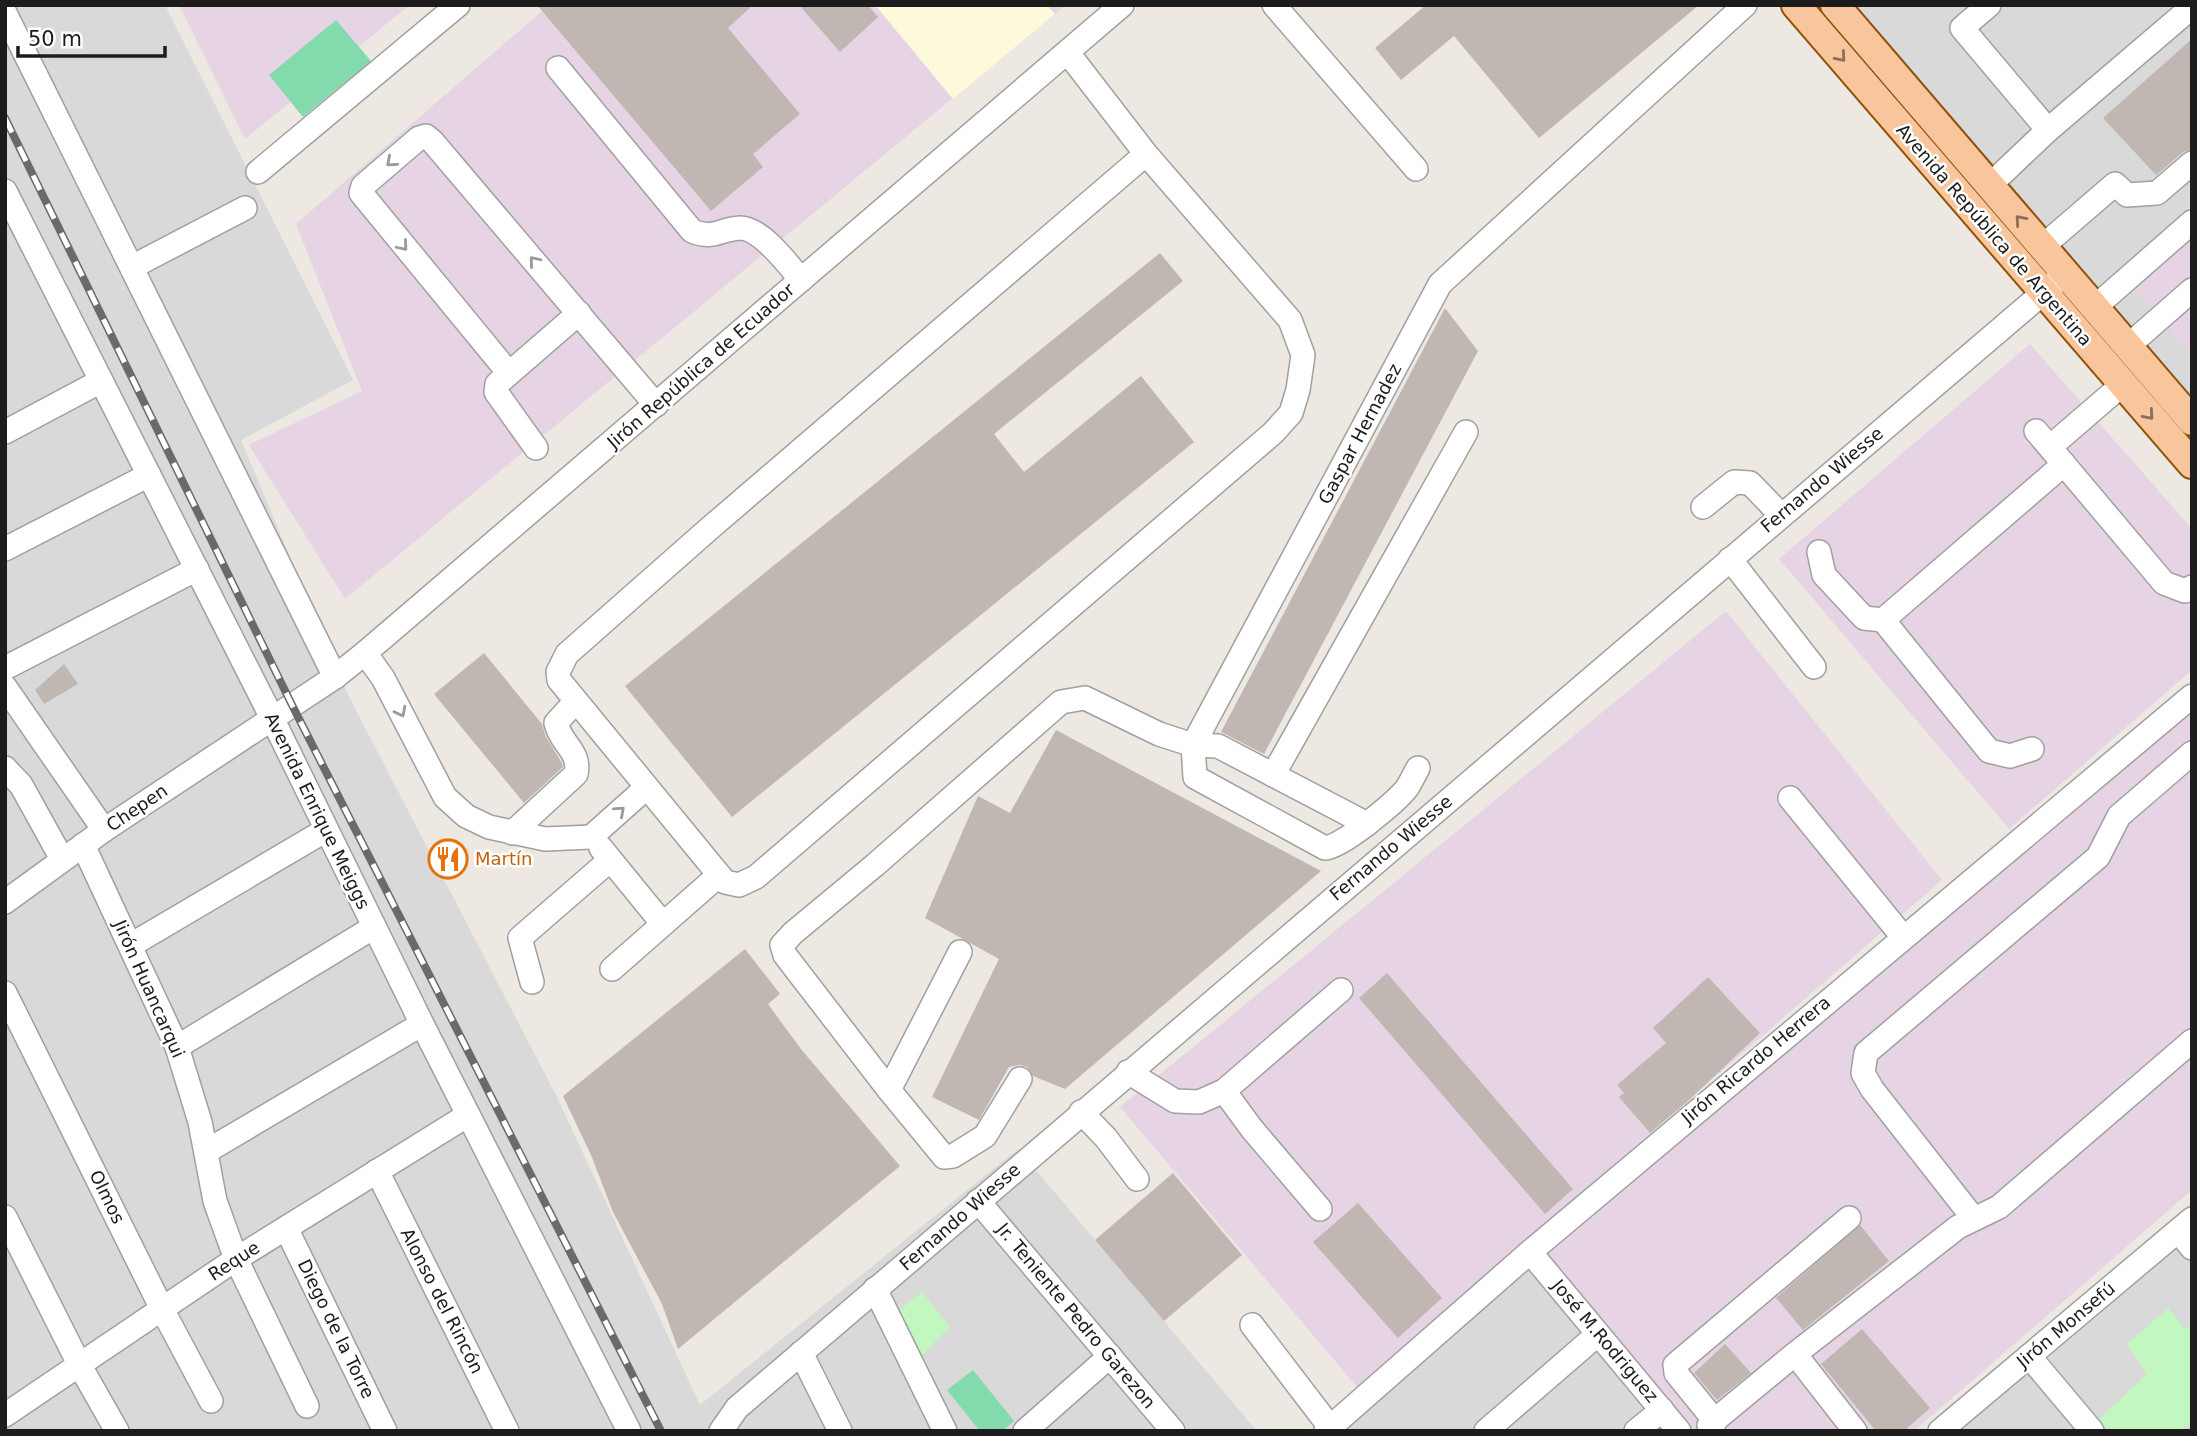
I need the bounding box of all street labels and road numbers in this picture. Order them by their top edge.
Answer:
street label: Avenida República de Argentina [1892,119,2097,350]
street label: Jirón República de Ecuador [602,278,799,453]
street label: Gaspar Hernadez [1314,360,1405,508]
street label: Fernando Wiesse [1756,422,1887,537]
street label: Avenida Enrique Meiggs [261,709,374,913]
street label: Chepen [102,780,171,836]
street label: Fernando Wiesse [1325,790,1456,905]
street label: Jirón Huancarqui [109,916,189,1061]
street label: Jirón Ricardo Herrera [1676,991,1834,1129]
street label: Fernando Wiesse [895,1159,1024,1275]
street label: Olmos [85,1167,129,1227]
street label: Jr. Teniente Pedro Garezon [992,1218,1160,1413]
street label: Alonso del Rincón [397,1225,488,1377]
street label: Reque [204,1236,263,1285]
street label: Diego de la Torre [294,1256,379,1402]
street label: José M.Rodriguez [1547,1274,1663,1406]
street label: Jirón Monsefú [2012,1277,2119,1372]

